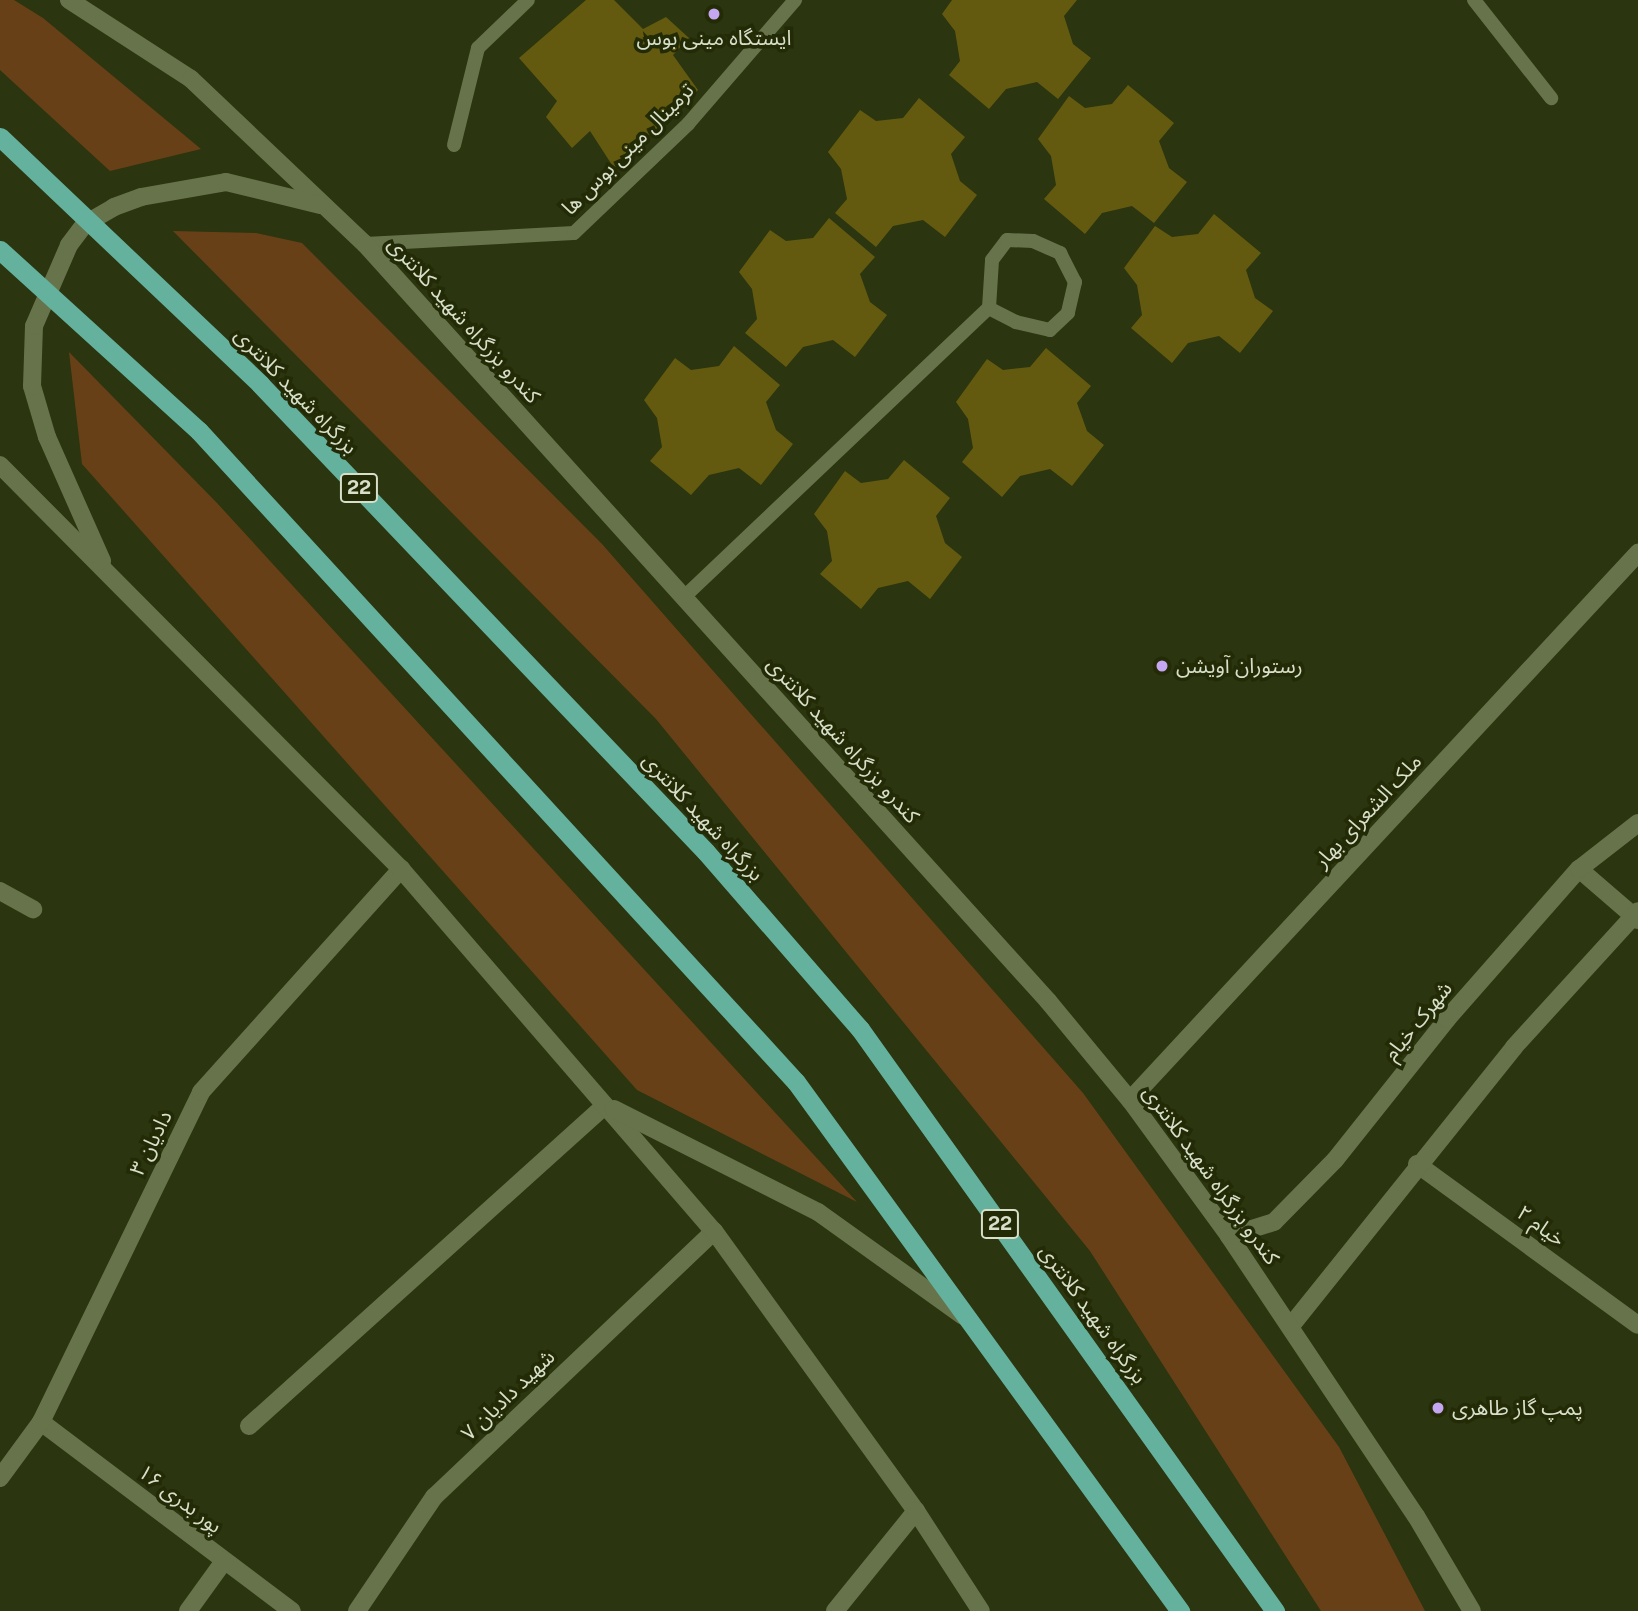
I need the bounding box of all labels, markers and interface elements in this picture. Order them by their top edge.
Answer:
marker: ایستگاه مینی بوس [706,6,722,22]
place label: ایستگاه مینی بوس [637,25,791,51]
street label: ترمینال مینی بوس ها [557,78,699,220]
street label: کندرو بزرگراه شهید کلانتری [383,232,545,408]
street label: بزرگراه شهید کلانتری [229,323,363,459]
road number: 22 [340,472,378,503]
street label: کندرو بزرگراه شهید کلانتری [762,652,924,828]
place label: رستوران آویشن [1176,653,1303,679]
marker: رستوران آویشن [1154,658,1170,674]
street label: بزرگراه شهید کلانتری [637,748,769,886]
street label: ملک الشعرای بهار [1309,749,1427,873]
street label: شهرک خیام [1378,976,1458,1066]
street label: کندرو بزرگراه شهید کلانتری [1138,1080,1284,1270]
street label: دادیان ۳ [125,1107,177,1179]
street label: خیام ۲ [1512,1200,1570,1252]
road number: 22 [981,1208,1019,1240]
street label: بزرگراه شهید کلانتری [1034,1239,1152,1389]
street label: شهید دادیان ۷ [456,1344,560,1446]
place label: پمپ گاز طاهری [1452,1395,1583,1421]
marker: پمپ گاز طاهری [1430,1400,1446,1416]
street label: پور بدری ۱۶ [133,1459,227,1539]

